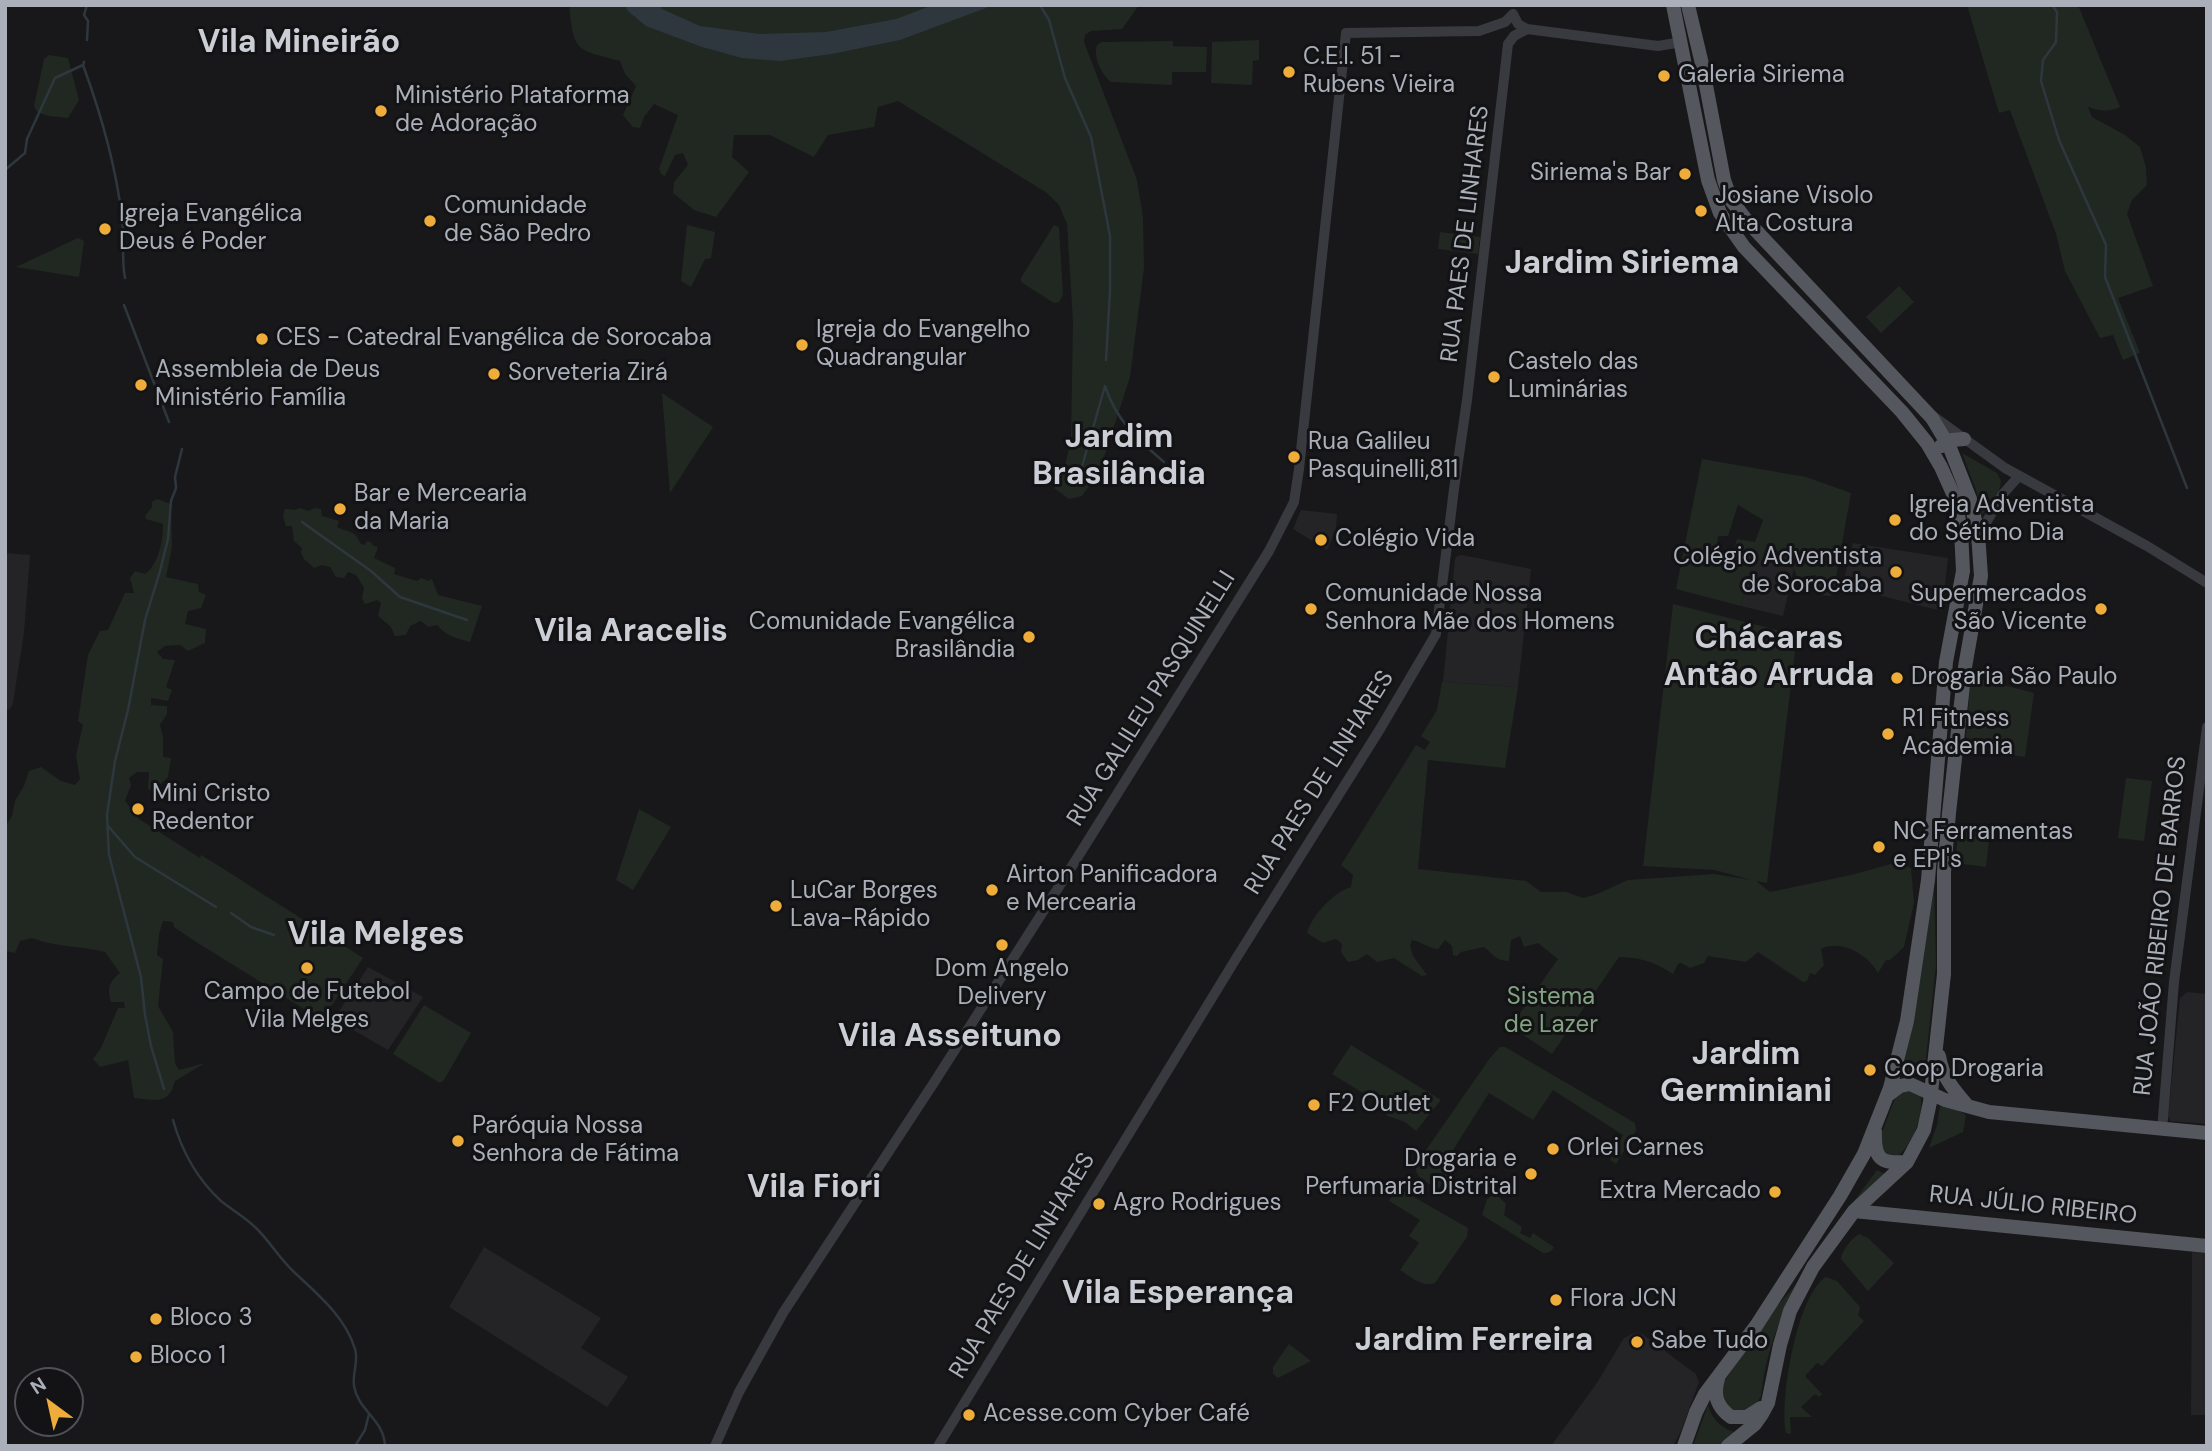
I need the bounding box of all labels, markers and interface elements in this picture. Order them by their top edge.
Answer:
district label: Vila Mineirão [198,25,400,63]
place label: C.E.I. 51 - Rubens Vieira [1303,44,1455,100]
place label: Galeria Siriema [1678,62,1845,90]
marker: C.E.I. 51 - Rubens Vieira [1281,64,1297,80]
marker: Galeria Siriema [1656,68,1672,84]
place label: Ministério Plataforma de Adoração [395,83,630,139]
marker: Ministério Plataforma de Adoração [373,103,389,119]
street label: RUA PAES DE LINHARES [1436,104,1496,364]
place label: Siriema's Bar [1530,160,1671,188]
marker: Siriema's Bar [1677,166,1693,182]
place label: Josiane Visolo Alta Costura [1715,183,1874,239]
place label: Comunidade de São Pedro [444,193,591,249]
place label: Igreja Evangélica Deus é Poder [119,201,302,257]
marker: Josiane Visolo Alta Costura [1693,203,1709,219]
marker: Comunidade de São Pedro [422,213,438,229]
marker: Igreja Evangélica Deus é Poder [97,221,113,237]
district label: Jardim Siriema [1505,246,1739,284]
place label: Igreja do Evangelho Quadrangular [816,317,1030,373]
place label: CES - Catedral Evangélica de Sorocaba [276,325,712,353]
marker: CES - Catedral Evangélica de Sorocaba [254,331,270,347]
marker: Igreja do Evangelho Quadrangular [794,337,810,353]
place label: Castelo das Luminárias [1508,349,1639,405]
place label: Assembleia de Deus Ministério Família [155,357,380,413]
place label: Sorveteria Zirá [508,360,668,388]
marker: Sorveteria Zirá [486,366,502,382]
marker: Castelo das Luminárias [1486,369,1502,385]
marker: Assembleia de Deus Ministério Família [133,377,149,393]
district label: Jardim Brasilândia [1032,420,1206,495]
place label: Rua Galileu Pasquinelli,811 [1308,429,1458,485]
marker: Rua Galileu Pasquinelli,811 [1286,449,1302,465]
place label: Bar e Mercearia da Maria [354,481,527,537]
place label: Igreja Adventista do Sétimo Dia [1909,492,2094,548]
marker: Bar e Mercearia da Maria [332,501,348,517]
marker: Igreja Adventista do Sétimo Dia [1887,512,1903,528]
place label: Colégio Vida [1335,526,1475,554]
marker: Colégio Vida [1313,532,1329,548]
place label: Colégio Adventista de Sorocaba [1673,544,1882,600]
marker: Colégio Adventista de Sorocaba [1888,564,1904,580]
street label: RUA GALILEU PASQUINELLI [1062,566,1242,832]
place label: Comunidade Nossa Senhora Mãe dos Homens [1325,581,1615,637]
place label: Supermercados São Vicente [1910,581,2087,637]
marker: Comunidade Nossa Senhora Mãe dos Homens [1303,601,1319,617]
marker: Supermercados São Vicente [2093,601,2109,617]
place label: Comunidade Evangélica Brasilândia [749,609,1015,665]
district label: Vila Aracelis [534,614,728,652]
district label: Chácaras Antão Arruda [1664,621,1874,696]
marker: Comunidade Evangélica Brasilândia [1021,629,1037,645]
place label: Drogaria São Paulo [1911,664,2118,692]
street label: RUA PAES DE LINHARES [1239,666,1401,900]
marker: Drogaria São Paulo [1889,670,1905,686]
place label: R1 Fitness Academia [1902,706,2013,762]
marker: R1 Fitness Academia [1880,726,1896,742]
street label: RUA JOÃO RIBEIRO DE BARROS [2129,755,2193,1097]
place label: Mini Cristo Redentor [152,781,271,837]
marker: Mini Cristo Redentor [130,801,146,817]
place label: NC Ferramentas e EPI's [1893,819,2073,875]
marker: NC Ferramentas e EPI's [1871,839,1887,855]
place label: Airton Panificadora e Mercearia [1006,862,1218,918]
place label: LuCar Borges Lava-Rápido [790,878,938,934]
marker: Airton Panificadora e Mercearia [984,882,1000,898]
marker: LuCar Borges Lava-Rápido [768,898,784,914]
district label: Vila Melges [287,917,465,955]
marker: Dom Angelo Delivery [994,937,1010,953]
place label: Dom Angelo Delivery [935,956,1069,1012]
marker: Campo de Futebol Vila Melges [299,960,315,976]
place label: Campo de Futebol Vila Melges [204,979,410,1035]
park label: Sistema de Lazer [1504,984,1598,1040]
district label: Vila Asseituno [838,1019,1062,1057]
district label: Jardim Germiniani [1660,1037,1832,1112]
place label: Coop Drogaria [1884,1056,2044,1084]
marker: Coop Drogaria [1862,1062,1878,1078]
place label: F2 Outlet [1328,1091,1431,1119]
marker: F2 Outlet [1306,1097,1322,1113]
place label: Paróquia Nossa Senhora de Fátima [472,1113,679,1169]
marker: Paróquia Nossa Senhora de Fátima [450,1133,466,1149]
place label: Orlei Carnes [1567,1135,1704,1163]
marker: Orlei Carnes [1545,1141,1561,1157]
place label: Drogaria e Perfumaria Distrital [1305,1146,1517,1202]
street label: RUA PAES DE LINHARES [944,1148,1102,1384]
marker: Drogaria e Perfumaria Distrital [1523,1166,1539,1182]
district label: Vila Fiori [747,1170,881,1208]
place label: Extra Mercado [1600,1178,1761,1206]
street label: RUA JÚLIO RIBEIRO [1928,1181,2138,1231]
marker: Extra Mercado [1767,1184,1783,1200]
place label: Agro Rodrigues [1113,1190,1282,1218]
marker: Agro Rodrigues [1091,1196,1107,1212]
district label: Vila Esperança [1062,1276,1294,1314]
place label: Flora JCN [1570,1286,1677,1314]
marker: Flora JCN [1548,1292,1564,1308]
place label: Bloco 3 [170,1305,253,1333]
marker: Bloco 3 [148,1311,164,1327]
district label: Jardim Ferreira [1355,1323,1593,1361]
place label: Sabe Tudo [1651,1328,1768,1356]
marker: Sabe Tudo [1629,1334,1645,1350]
place label: Bloco 1 [150,1343,226,1371]
marker: Bloco 1 [128,1349,144,1365]
north arrow [14,1367,84,1437]
text: N [26,1371,51,1400]
place label: Acesse.com Cyber Café [983,1401,1250,1429]
marker: Acesse.com Cyber Café [961,1407,977,1423]

